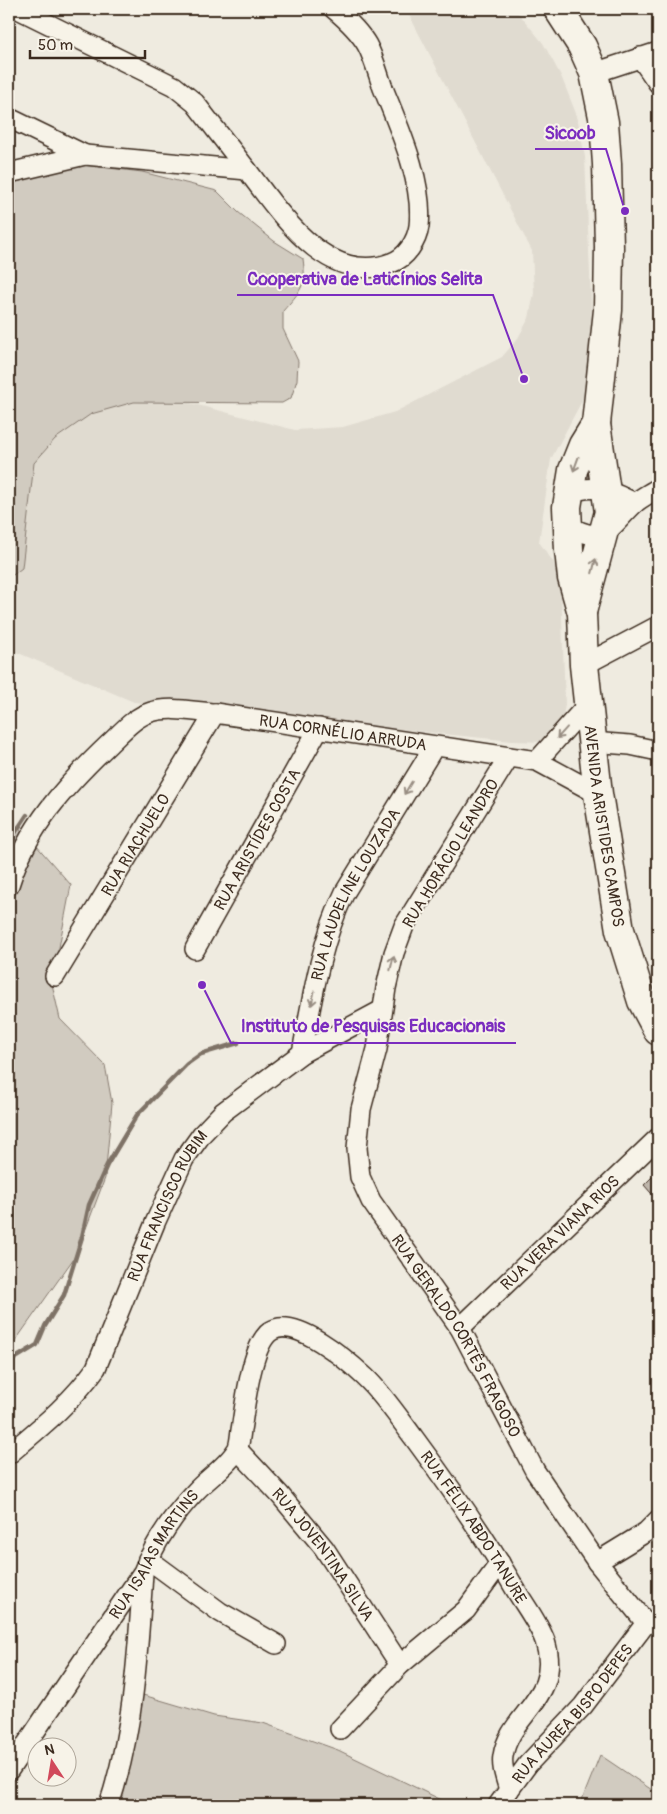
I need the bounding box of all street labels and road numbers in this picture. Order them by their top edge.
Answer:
street label: RUA CORNÉLIO ARRUDA [258,711,428,755]
street label: AVENIDA ARISTIDES CAMPOS [580,724,628,929]
street label: RUA ARISTÍDES COSTA [210,765,305,914]
street label: RUA HORÁCIO LEANDRO [398,775,503,932]
street label: RUA RIACHUELO [97,790,175,900]
street label: RUA LAUDELINE LOUZADA [307,805,405,983]
street label: RUA FRANCISCO RUBIM [123,1127,212,1285]
street label: RUA VERA VIANA RIOS [497,1172,624,1295]
street label: RUA GERALDO CORTÊS FRAGOSO [387,1231,525,1441]
street label: RUA FÉLIX ABDO TANURE [416,1447,531,1608]
street label: RUA JOVENTINA SILVA [267,1484,378,1625]
street label: RUA ISAÍAS MARTINS [105,1486,203,1623]
street label: RUA ÁUREA BISPO DEPES [508,1640,638,1788]

